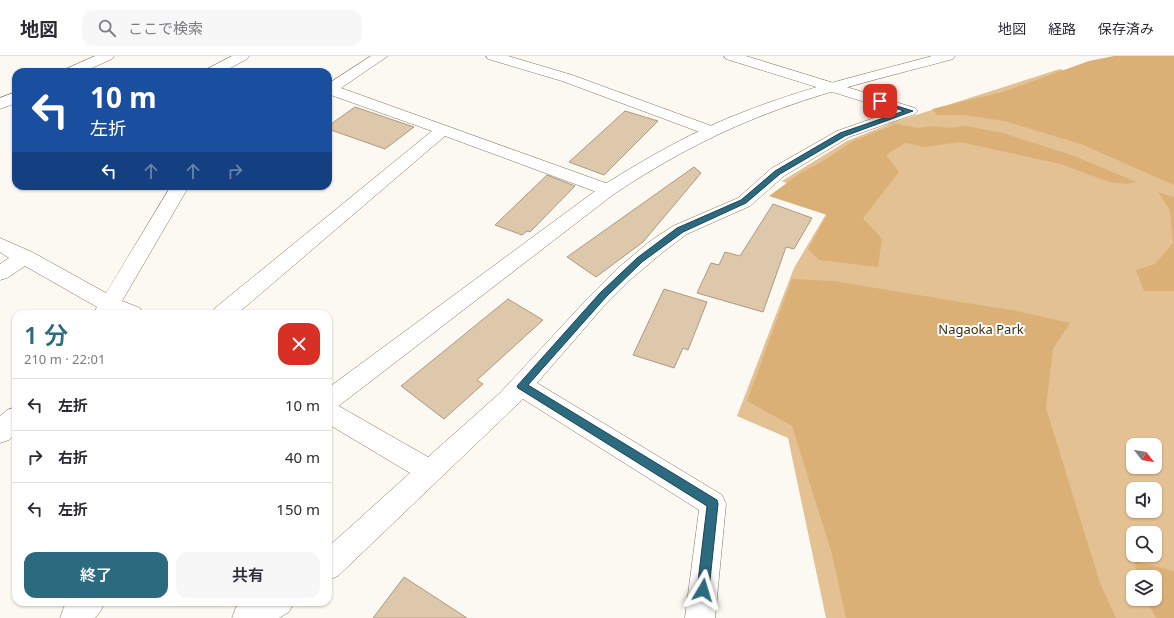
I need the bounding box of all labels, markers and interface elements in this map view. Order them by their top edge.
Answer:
search box [82,10,362,46]
text: 地図 [20,16,58,42]
icon: search [96,17,118,39]
text: ここで検索 [128,18,203,38]
text: 地図 [998,19,1026,38]
text: 経路 [1048,19,1076,38]
text: 保存済み [1098,19,1154,38]
text: 10 m [90,78,157,116]
icon: left [24,84,76,136]
pin [863,84,897,118]
icon: arrive [869,90,891,112]
text: 左折 [90,116,126,140]
icon: left [98,160,120,182]
icon: ahead [140,160,162,182]
icon: ahead [182,160,204,182]
icon: right [224,160,246,182]
text: 1 分 [24,318,68,351]
park label: Nagaoka Park [938,320,1024,338]
button: close [278,323,320,365]
text: 210 m · 22:01 [24,350,105,368]
icon: left [24,394,46,416]
text: 左折 [58,395,88,415]
text: 10 m [285,395,320,415]
north arrow [1126,438,1162,474]
map controls [1126,438,1162,606]
icon: right [24,446,46,468]
text: 右折 [58,447,88,467]
text: 40 m [285,447,320,467]
button: sound [1126,482,1162,518]
icon: left [24,498,46,520]
text: 左折 [58,499,88,519]
text: 150 m [276,499,320,519]
button: search [1126,526,1162,562]
button: 終了 [24,552,168,598]
button: 共有 [176,552,320,598]
position arrow [682,569,724,611]
button: layers [1126,570,1162,606]

